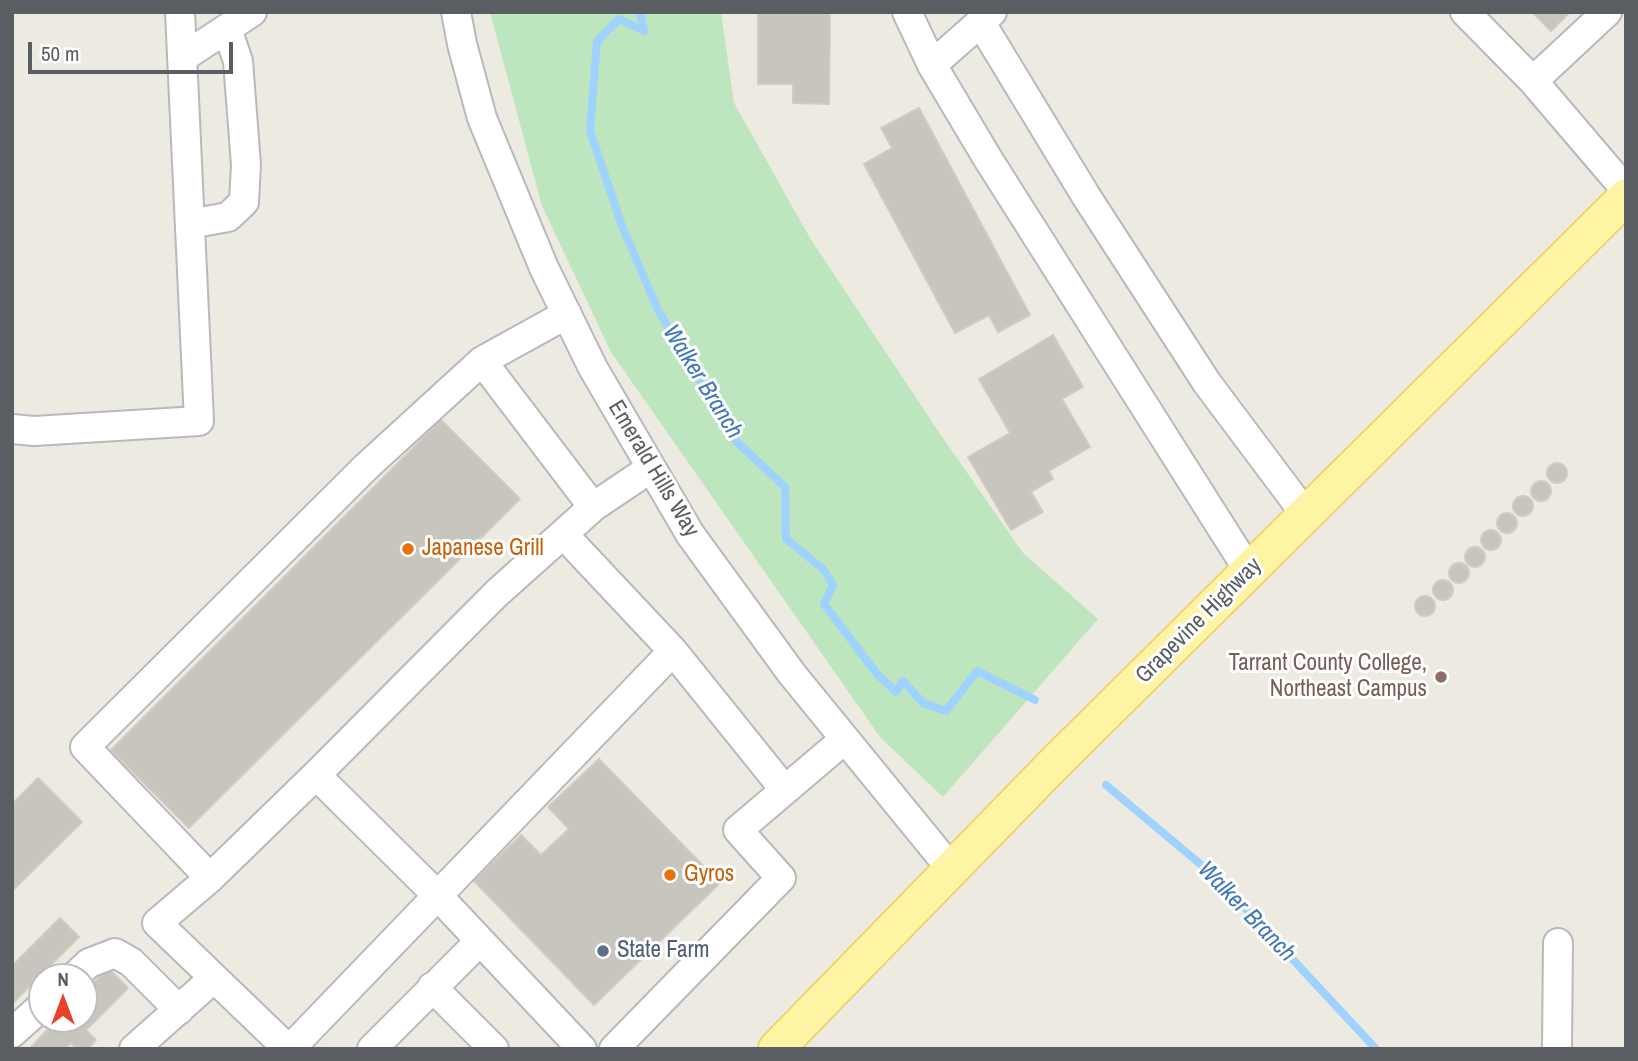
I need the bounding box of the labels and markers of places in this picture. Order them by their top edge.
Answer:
place label: Japanese Grill [422,535,544,563]
marker: Japanese Grill [400,541,416,557]
place label: Tarrant County College, Northeast Campus [1229,650,1427,704]
marker: Tarrant County College, Northeast Campus [1433,669,1449,685]
place label: Gyros [684,861,734,889]
marker: Gyros [662,867,678,883]
place label: State Farm [617,937,709,965]
marker: State Farm [595,943,611,959]

